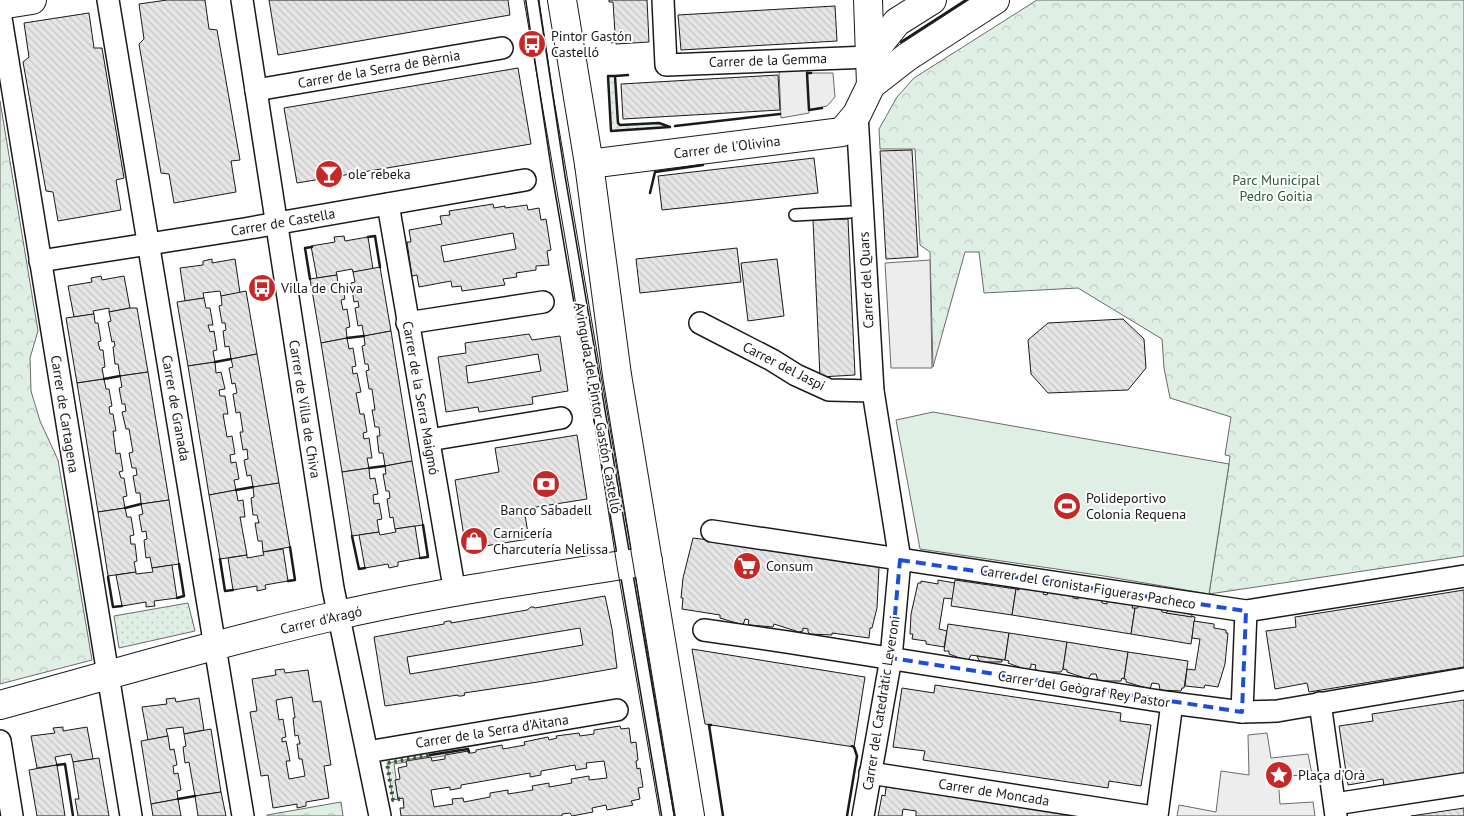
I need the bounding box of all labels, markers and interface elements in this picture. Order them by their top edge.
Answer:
place label: Pintor Gastón Castelló [551,27,632,61]
bus stop icon: Pintor Gastón Castelló [517,29,547,59]
street label: Carrer de la Serra de Bèrnia [296,46,462,92]
street label: Carrer de la Gemma [709,49,828,71]
street label: Carrer de l'Olivina [673,132,781,162]
bar icon: ole rebeka [314,159,344,189]
place label: ole rebeka [348,165,411,183]
park label: Parc Municipal Pedro Goitia [1232,171,1320,205]
street label: Carrer de Castella [229,204,337,240]
street label: Carrer del Quars [854,231,878,329]
bus stop icon: Villa de Chiva [247,273,277,303]
place label: Villa de Chiva [280,279,363,297]
street label: Avinguda del Pintor Gastón Castelló [571,301,625,515]
street label: Carrer de la Serra Maigmó [399,320,443,476]
street label: Carrer del Jaspi [740,337,828,395]
street label: Carrer de Villa de Chiva [285,339,325,480]
street label: Carrer de Granada [158,353,194,463]
street label: Carrer de Cartagena [47,354,83,474]
bank icon: Banco Sabadell [531,469,561,499]
place label: Polideportivo Colonia Requena [1086,489,1186,523]
sports icon: Polideportivo Colonia Requena [1052,491,1082,521]
place label: Banco Sabadell [500,501,592,519]
place label: Carnicería Charcutería Nelissa [493,524,608,558]
shop icon: Carnicería Charcutería Nelissa [459,526,489,556]
supermarket icon: Consum [732,551,762,581]
place label: Consum [766,557,813,575]
street label: Carrer del Cronista Figueras Pacheco [979,561,1197,613]
street label: Carrer d'Aragó [278,602,364,638]
street label: Carrer del Catedràtic Leveroni [858,614,904,792]
street label: Carrer del Geògraf Rey Pastor [997,666,1172,712]
street label: Carrer de la Serra d'Aitana [414,710,570,752]
place icon: Plaça d'Orà [1264,760,1294,790]
place label: Plaça d'Orà [1298,766,1365,784]
street label: Carrer de Moncada [937,774,1051,810]

